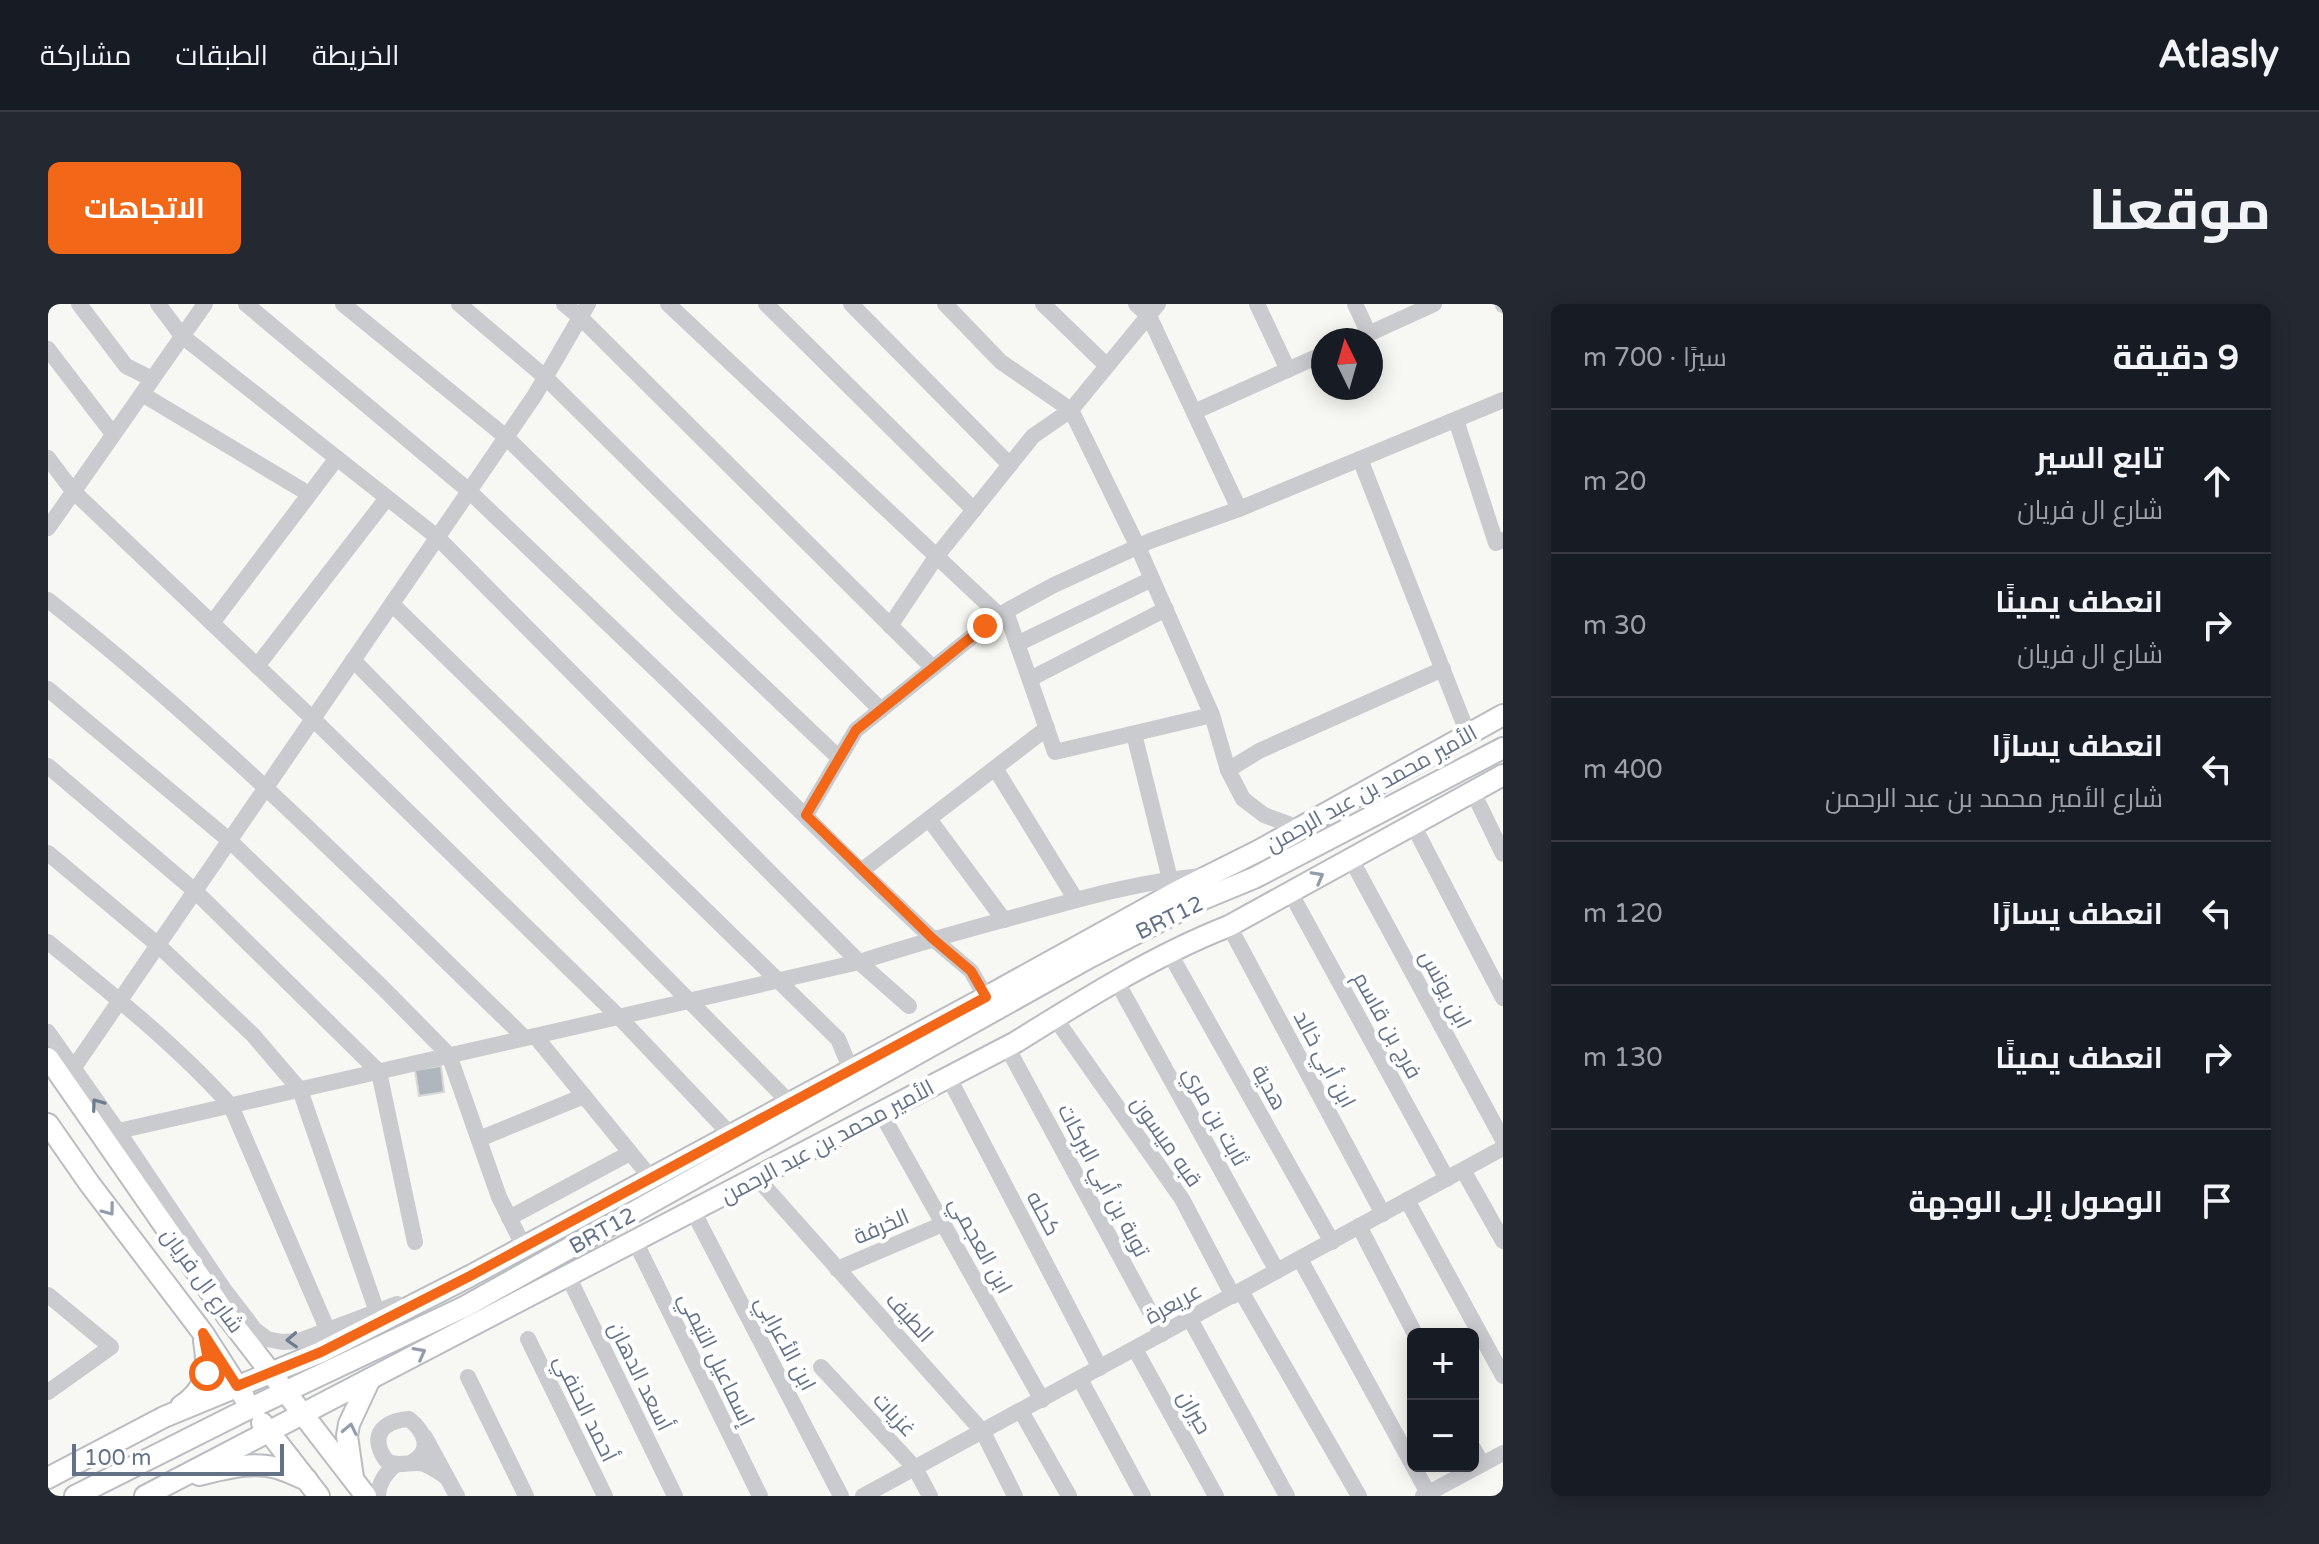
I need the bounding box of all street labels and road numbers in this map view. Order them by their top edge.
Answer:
street label: الأمير محمد بن عبد الرحمن [1261,720,1482,858]
street label: BRT12 [1131,890,1207,945]
street label: ابن يونس [1414,946,1477,1033]
street label: فرج بن قاسم [1345,968,1427,1084]
street label: ابن أبي خالد [1285,1006,1361,1114]
street label: هدية [1246,1060,1292,1115]
street label: ثابت بن مري [1175,1062,1253,1172]
street label: الأمير محمد بن عبد الرحمن [716,1075,939,1209]
street label: قبه ميسون [1125,1091,1207,1192]
street label: توبة بن أبي البركات [1049,1099,1155,1263]
street label: كحله [1021,1187,1066,1240]
street label: ابن العجمي [940,1193,1017,1300]
street label: BRT12 [565,1202,640,1260]
street label: الخرفة [850,1204,913,1250]
street label: شارع ال فريان [155,1223,249,1339]
street label: عريعرة [1141,1278,1206,1330]
street label: الطيف [880,1287,938,1348]
street label: إسماعيل التيمي [670,1288,760,1432]
street label: ابن الأعرابي [747,1292,821,1397]
street label: أسعد الدهان [603,1317,679,1435]
street label: أحمد الحنفي [545,1350,623,1468]
street label: حيران [1172,1386,1217,1439]
street label: غزيات [867,1387,921,1442]

